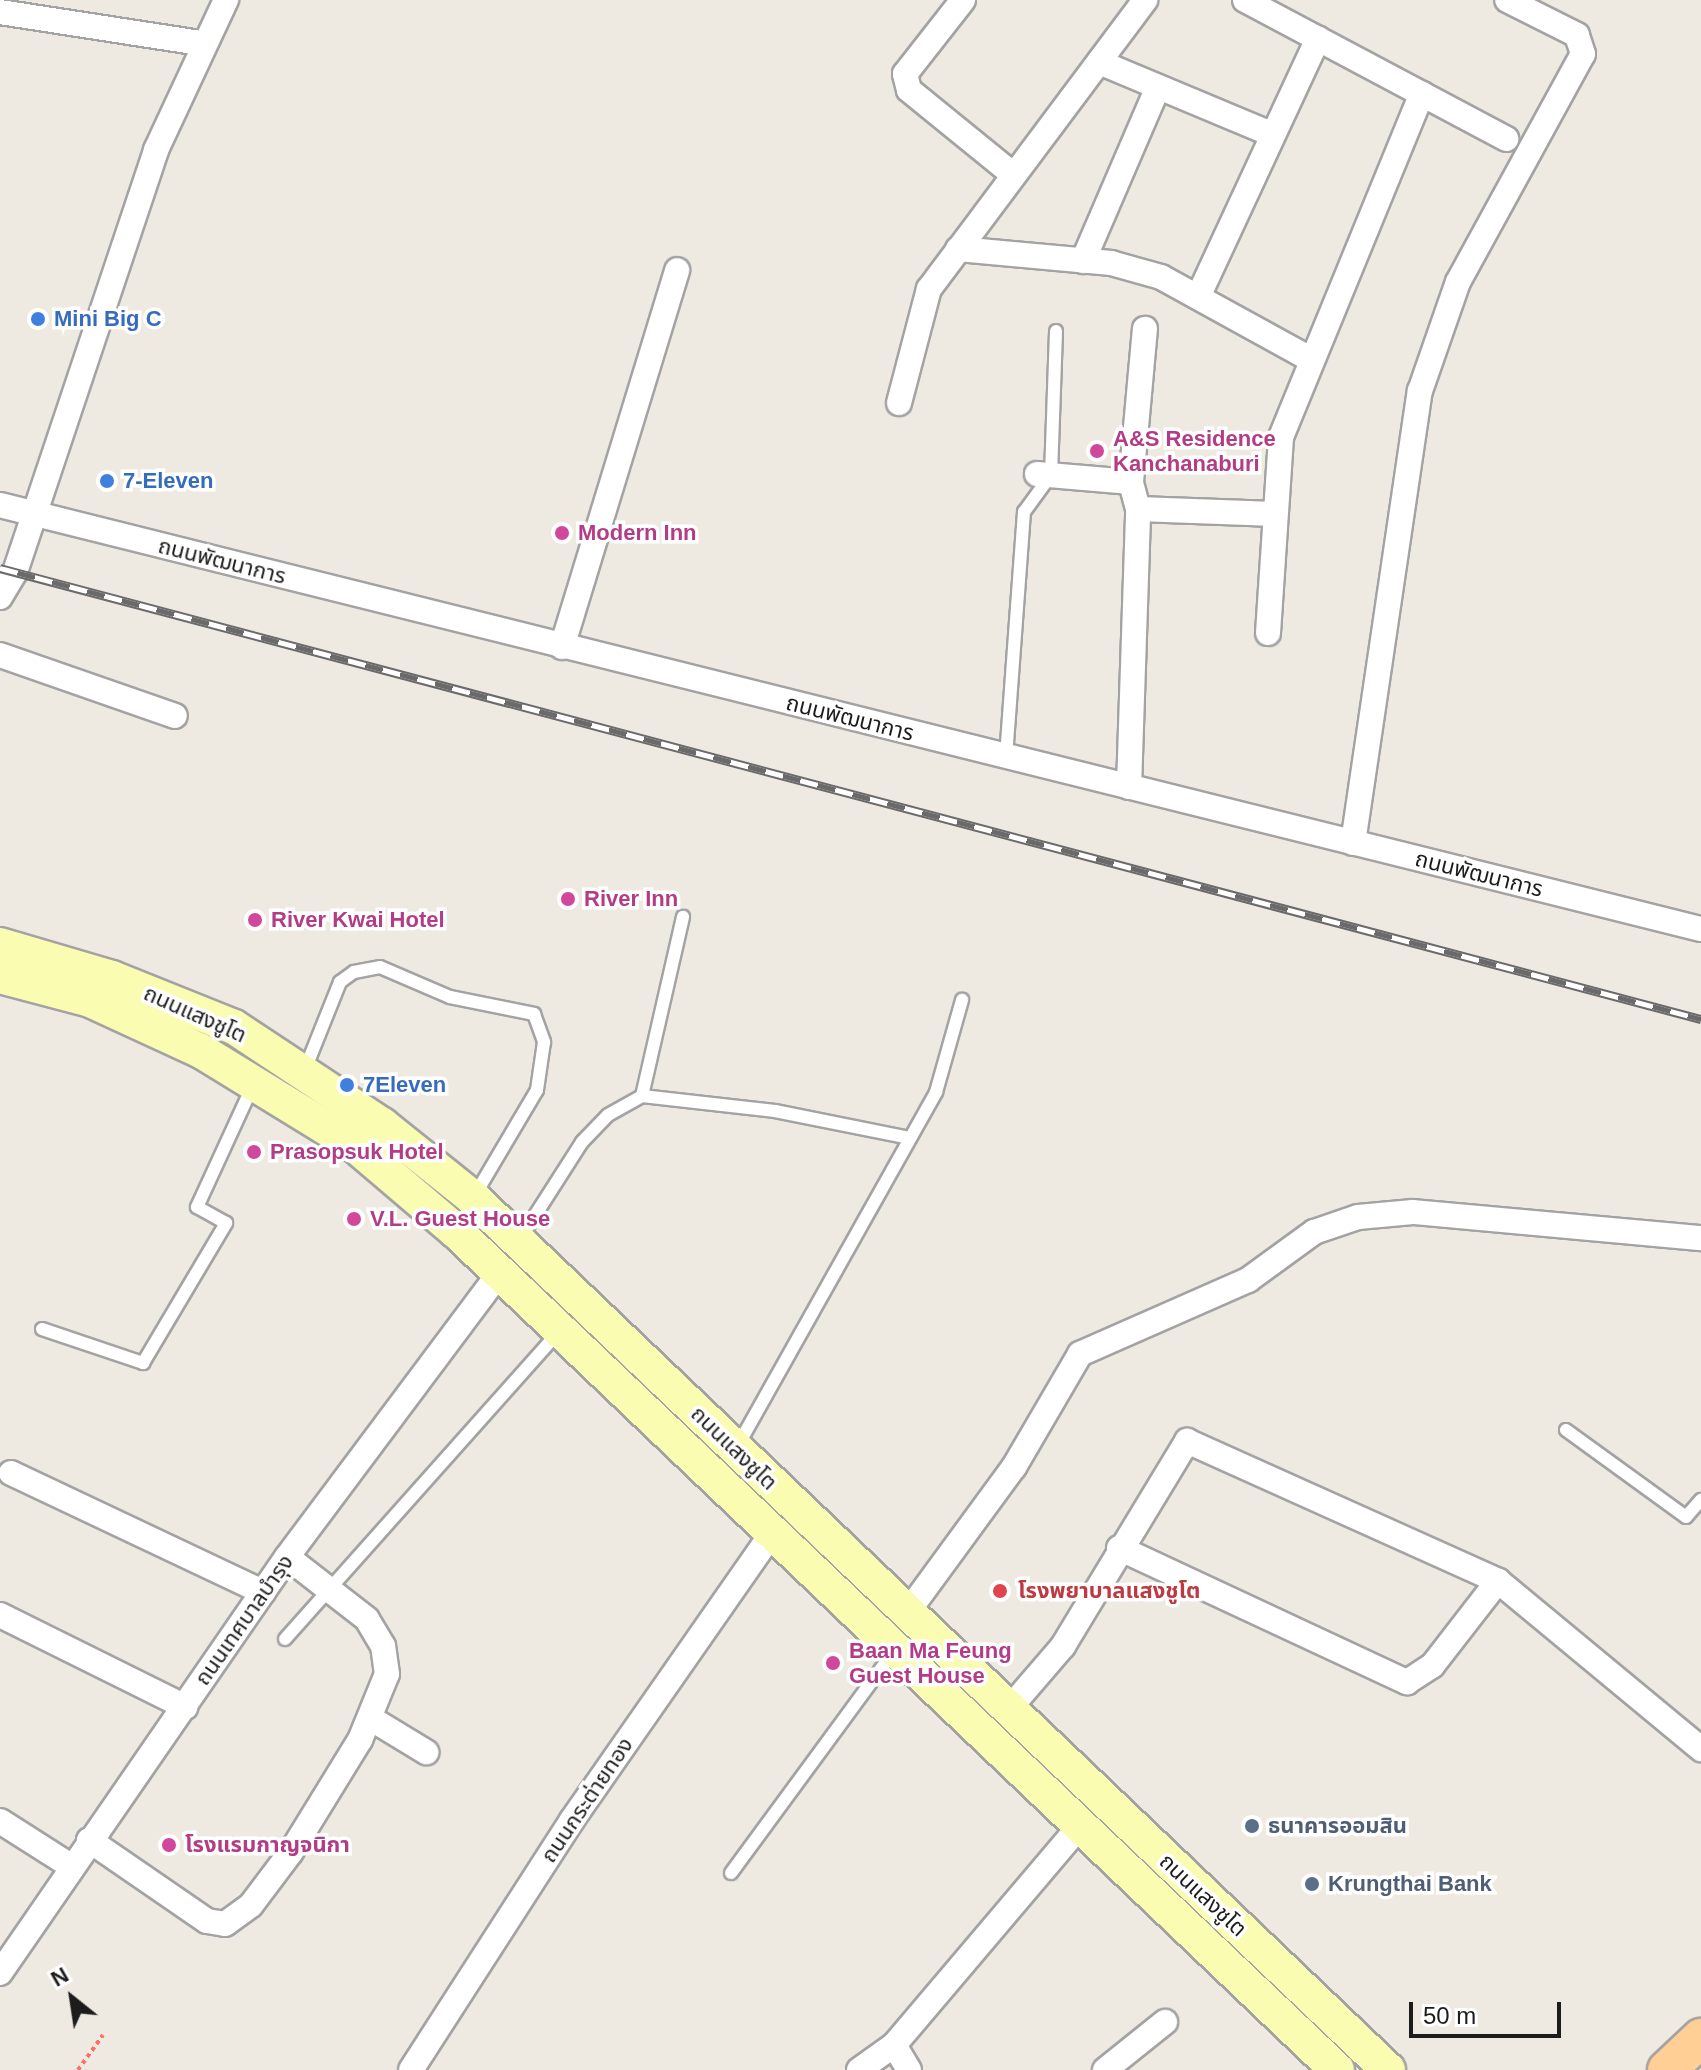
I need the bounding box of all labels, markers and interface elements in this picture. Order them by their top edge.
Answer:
place label: Mini Big C [54,306,162,332]
marker: Mini Big C [29,310,47,328]
place label: A&S Residence Kanchanaburi [1113,425,1276,476]
marker: A&S Residence Kanchanaburi [1088,442,1106,460]
place label: 7-Eleven [123,468,213,494]
marker: 7-Eleven [98,472,116,490]
place label: Modern Inn [578,520,697,546]
marker: Modern Inn [553,524,571,542]
street label: ถนนพัฒนาการ [155,532,289,590]
street label: ถนนพัฒนาการ [783,689,917,747]
street label: ถนนพัฒนาการ [1412,845,1546,903]
place label: River Inn [584,886,678,912]
marker: River Inn [559,890,577,908]
place label: River Kwai Hotel [271,907,445,933]
marker: River Kwai Hotel [246,911,264,929]
street label: ถนนแสงชูโต [140,980,250,1048]
place label: 7Eleven [363,1072,446,1098]
marker: 7Eleven [338,1076,356,1094]
place label: Prasopsuk Hotel [270,1139,444,1165]
marker: Prasopsuk Hotel [245,1143,263,1161]
place label: V.L. Guest House [370,1206,550,1232]
marker: V.L. Guest House [345,1210,363,1228]
street label: ถนนแสงชูโต [685,1400,783,1496]
street label: ถนนเทศบาลบำรุง [189,1550,299,1690]
place label: โรงพยาบาลแสงชูโต [1018,1578,1200,1604]
marker: โรงพยาบาลแสงชูโต [989,1580,1011,1602]
place label: Baan Ma Feung Guest House [849,1637,1012,1688]
marker: Baan Ma Feung Guest House [824,1654,842,1672]
street label: ถนนกระต่ายทอง [535,1732,639,1868]
place label: ธนาคารออมสิน [1268,1813,1407,1839]
marker: ธนาคารออมสิน [1243,1817,1261,1835]
place label: โรงแรมกาญจนิกา [185,1832,350,1858]
marker: โรงแรมกาญจนิกา [160,1836,178,1854]
street label: ถนนแสงชูโต [1154,1848,1252,1942]
place label: Krungthai Bank [1328,1871,1492,1897]
marker: Krungthai Bank [1303,1875,1321,1893]
north arrow [32,1958,112,2038]
text: N [47,1962,73,1992]
scale bar [1413,1986,1565,2036]
text: 50 m [1423,2002,1476,2029]

